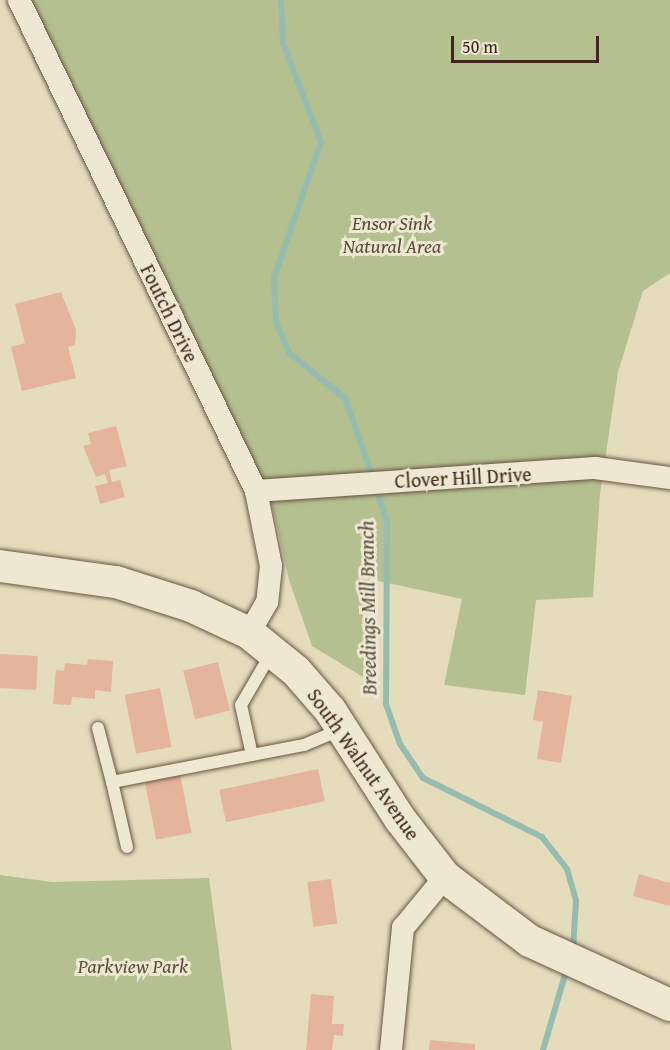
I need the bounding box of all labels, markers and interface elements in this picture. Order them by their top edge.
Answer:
scale bar [454,24,602,62]
text: 50 m [462,33,498,60]
park label: Ensor Sink Natural Area [343,211,441,258]
street label: Foutch Drive [136,260,204,366]
street label: Clover Hill Drive [394,461,532,493]
water label: Breedings Mill Branch [354,520,382,696]
street label: South Walnut Avenue [303,683,425,845]
park label: Parkview Park [78,953,188,977]

